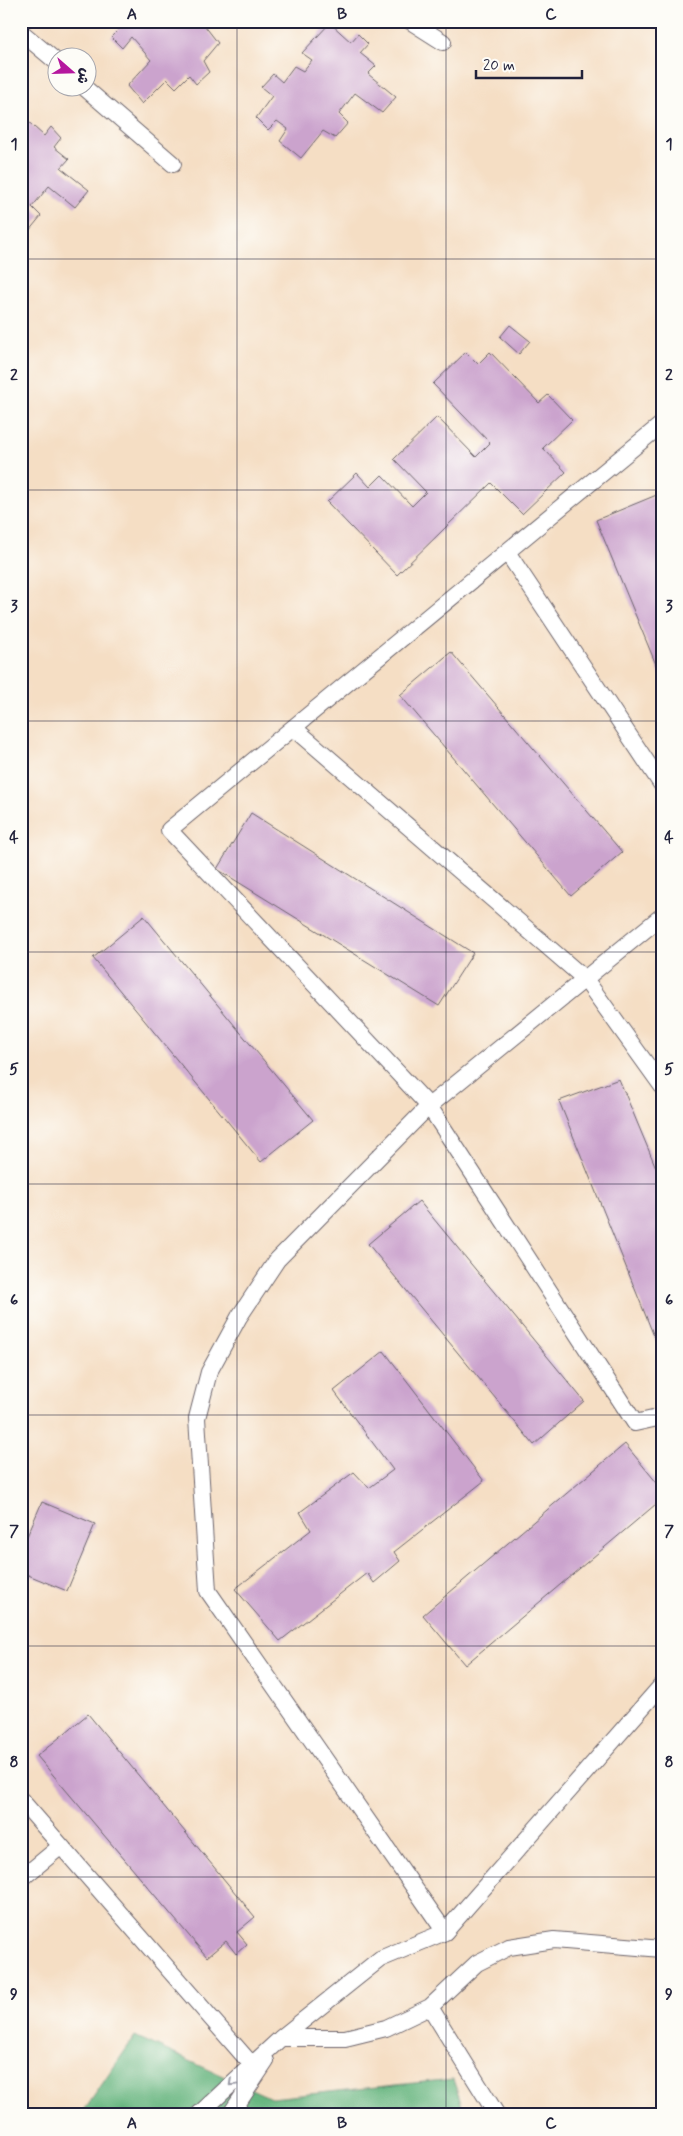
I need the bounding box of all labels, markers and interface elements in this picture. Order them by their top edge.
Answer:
text: A [127,4,137,25]
text: B [337,4,347,25]
text: C [545,4,557,25]
north arrow [48,48,98,98]
scale bar [476,48,582,80]
text: 20 m [483,56,515,76]
text: ش [72,66,94,86]
text: 1 [10,134,18,155]
text: 1 [665,134,673,155]
text: 2 [10,365,18,386]
text: 2 [665,365,673,386]
text: 3 [10,596,18,617]
text: 3 [665,596,673,617]
text: 4 [9,827,19,848]
text: 4 [664,827,674,848]
text: 5 [9,1059,19,1080]
text: 5 [664,1059,674,1080]
text: 6 [10,1290,18,1311]
text: 6 [665,1290,673,1311]
text: 7 [9,1521,19,1542]
text: 7 [664,1521,674,1542]
text: 8 [9,1752,19,1773]
text: 8 [664,1752,674,1773]
text: 9 [10,1984,18,2005]
text: 9 [665,1984,673,2005]
one-way arrow [229,2077,238,2086]
text: A [127,2113,137,2134]
text: B [337,2113,347,2134]
text: C [545,2113,557,2134]

